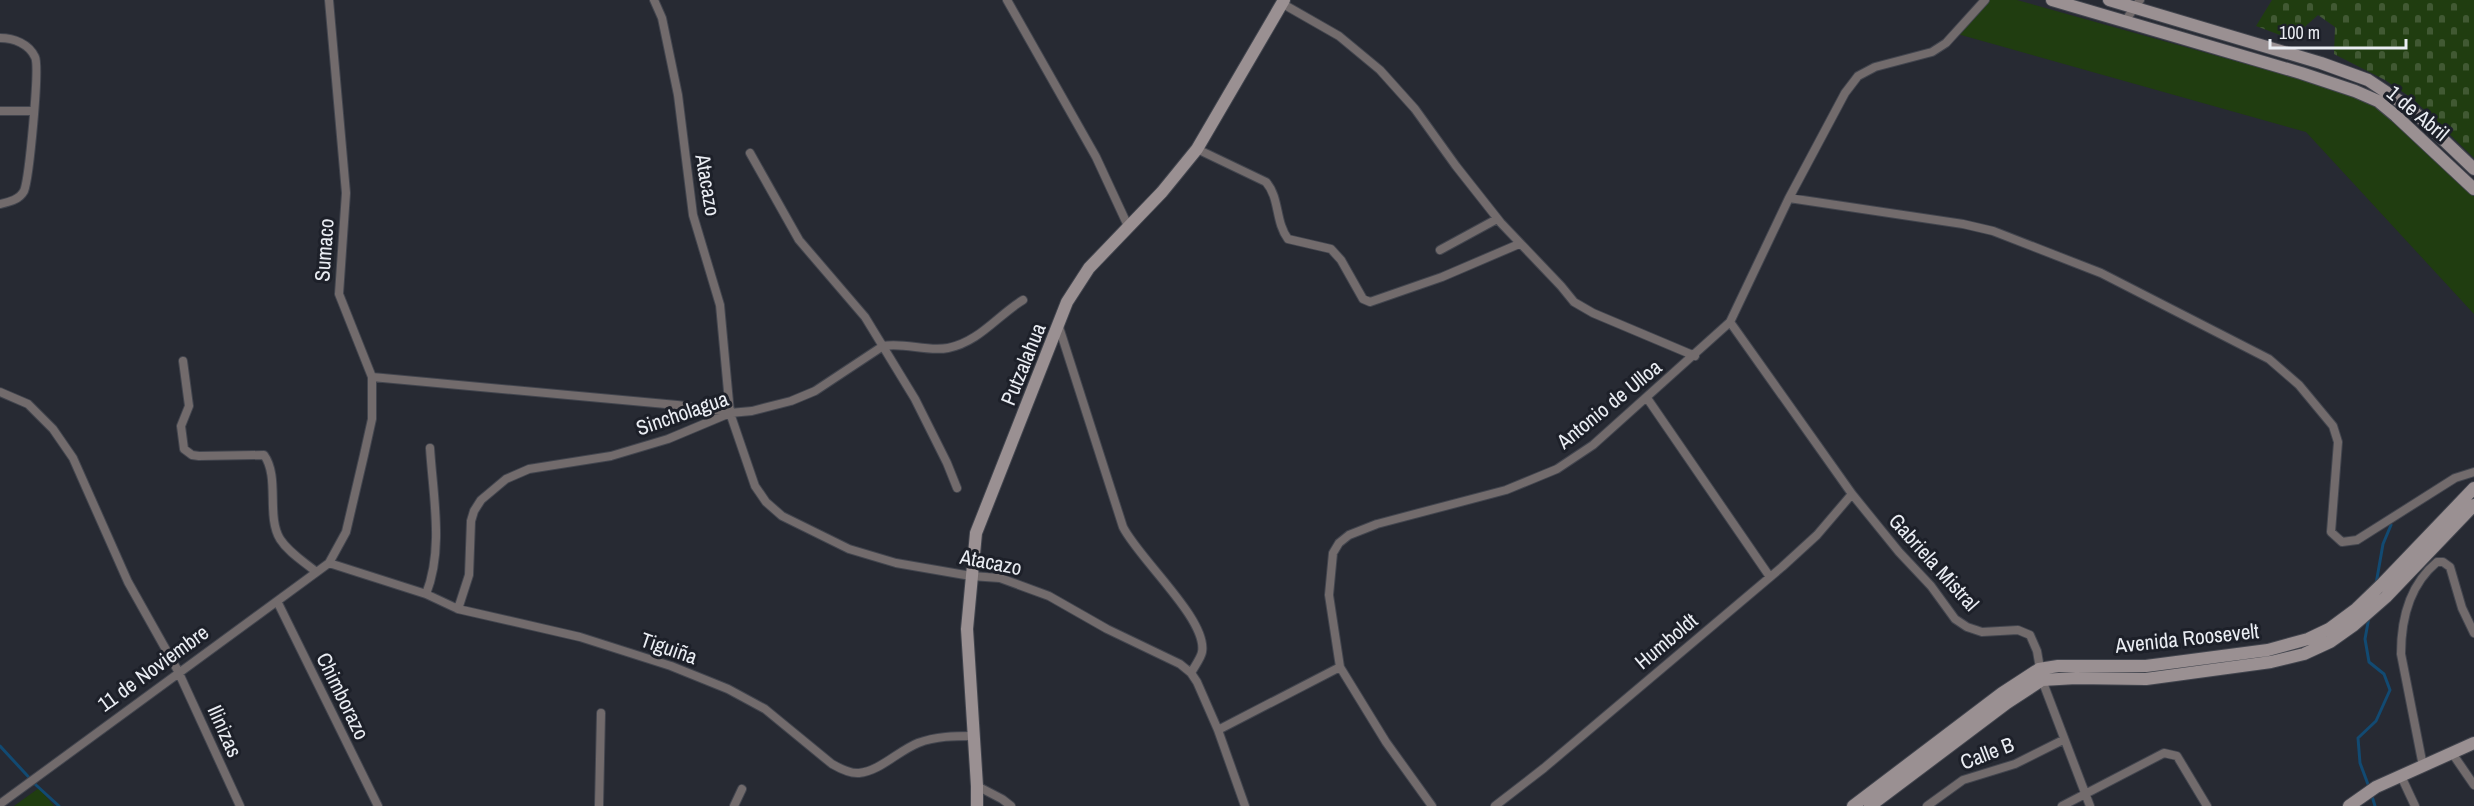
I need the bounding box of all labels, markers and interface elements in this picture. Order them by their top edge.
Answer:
scale bar [2270,12,2406,50]
text: 100 m [2279,20,2320,45]
street label: 1 de Abril [2381,79,2455,147]
street label: Atacazo [688,151,728,218]
street label: Sumaco [307,217,341,283]
street label: Putzalahua [993,318,1053,409]
street label: Antonio de Ulloa [1550,352,1668,456]
street label: Sincholagua [632,384,732,442]
street label: Gabriela Mistral [1882,507,1986,617]
street label: Atacazo [957,542,1024,582]
street label: Humboldt [1628,606,1704,676]
street label: Avenida Roosevelt [2113,616,2260,660]
street label: 11 de Noviembre [92,618,214,718]
street label: Tiguiña [637,625,702,671]
street label: Chimborazo [309,647,377,745]
street label: Ilinizas [201,700,249,762]
street label: Calle B [1956,730,2018,776]

